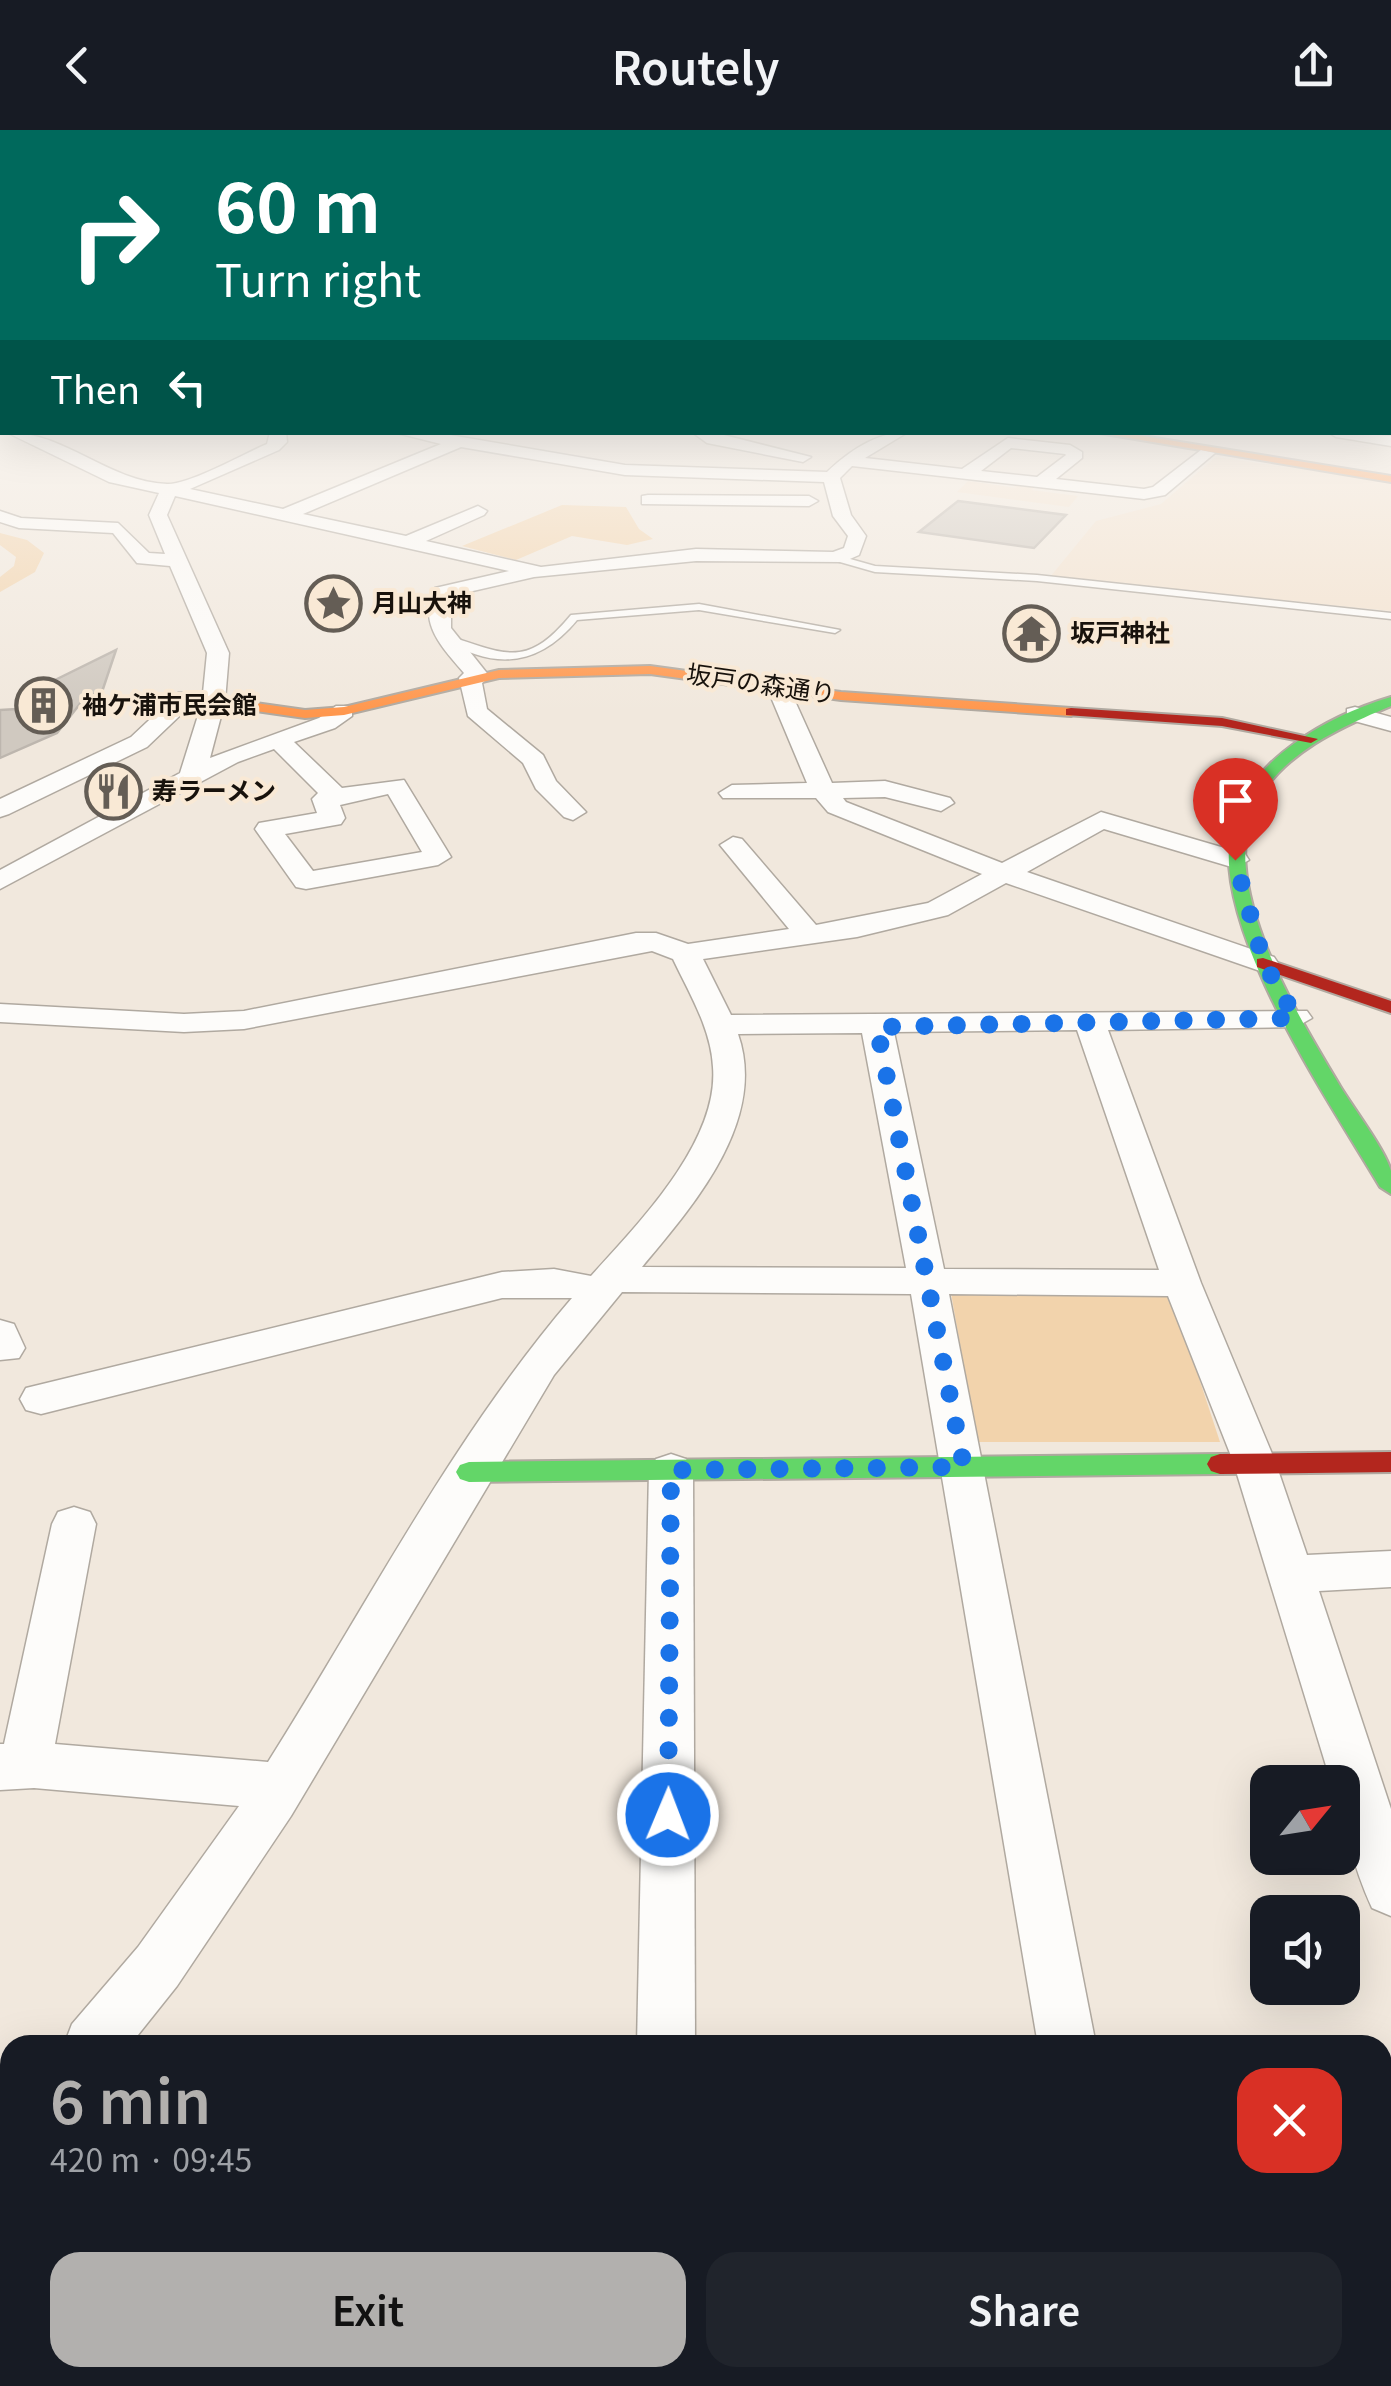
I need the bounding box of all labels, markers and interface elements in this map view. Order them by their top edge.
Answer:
text: Routely [612,33,779,98]
icon: back [50,38,105,93]
icon: share [1286,38,1341,93]
text: 60 m [215,152,381,253]
icon: right [50,170,180,300]
text: Turn right [215,245,421,310]
text: Then [50,360,140,415]
icon: left [160,360,215,415]
place icon: 月山大神 [303,573,363,633]
place label: 月山大神 [372,583,472,619]
temple icon: 坂戸神社 [1001,603,1061,663]
place label: 坂戸神社 [1070,613,1170,649]
street label: 坂戸の森通り [684,654,838,710]
building icon: 袖ケ浦市民会館 [13,675,73,735]
place label: 袖ケ浦市民会館 [82,685,257,721]
pin [1193,758,1278,861]
restaurant icon: 寿ラーメン [83,761,143,821]
place label: 寿ラーメン [152,771,276,807]
icon: arrive [1208,773,1263,828]
position arrow [616,1763,720,1867]
north arrow [1250,1765,1360,1875]
map controls [1250,1765,1360,2005]
button: sound [1250,1895,1360,2005]
text: 6 min [50,2054,211,2141]
button: close [1237,2068,1342,2173]
text: 420 m · 09:45 [50,2135,252,2181]
button: Exit [50,2252,686,2367]
button: Share [706,2252,1342,2367]

